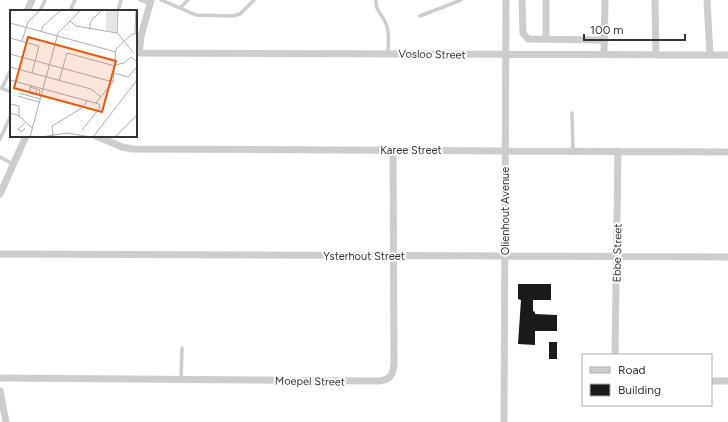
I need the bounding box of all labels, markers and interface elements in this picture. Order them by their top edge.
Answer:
inset map [10,10,137,137]
scale bar [584,16,685,42]
text: 100 m [590,23,624,37]
street label: Vosloo Street [398,47,466,62]
street label: Karee Street [380,144,442,157]
street label: Olienhout Avenue [499,167,512,255]
street label: Ebbe Street [610,223,625,283]
street label: Ysterhout Street [323,250,405,263]
legend [582,354,712,406]
text: Road [618,363,646,377]
street label: Moepel Street [275,374,345,389]
text: Building [618,383,661,397]

